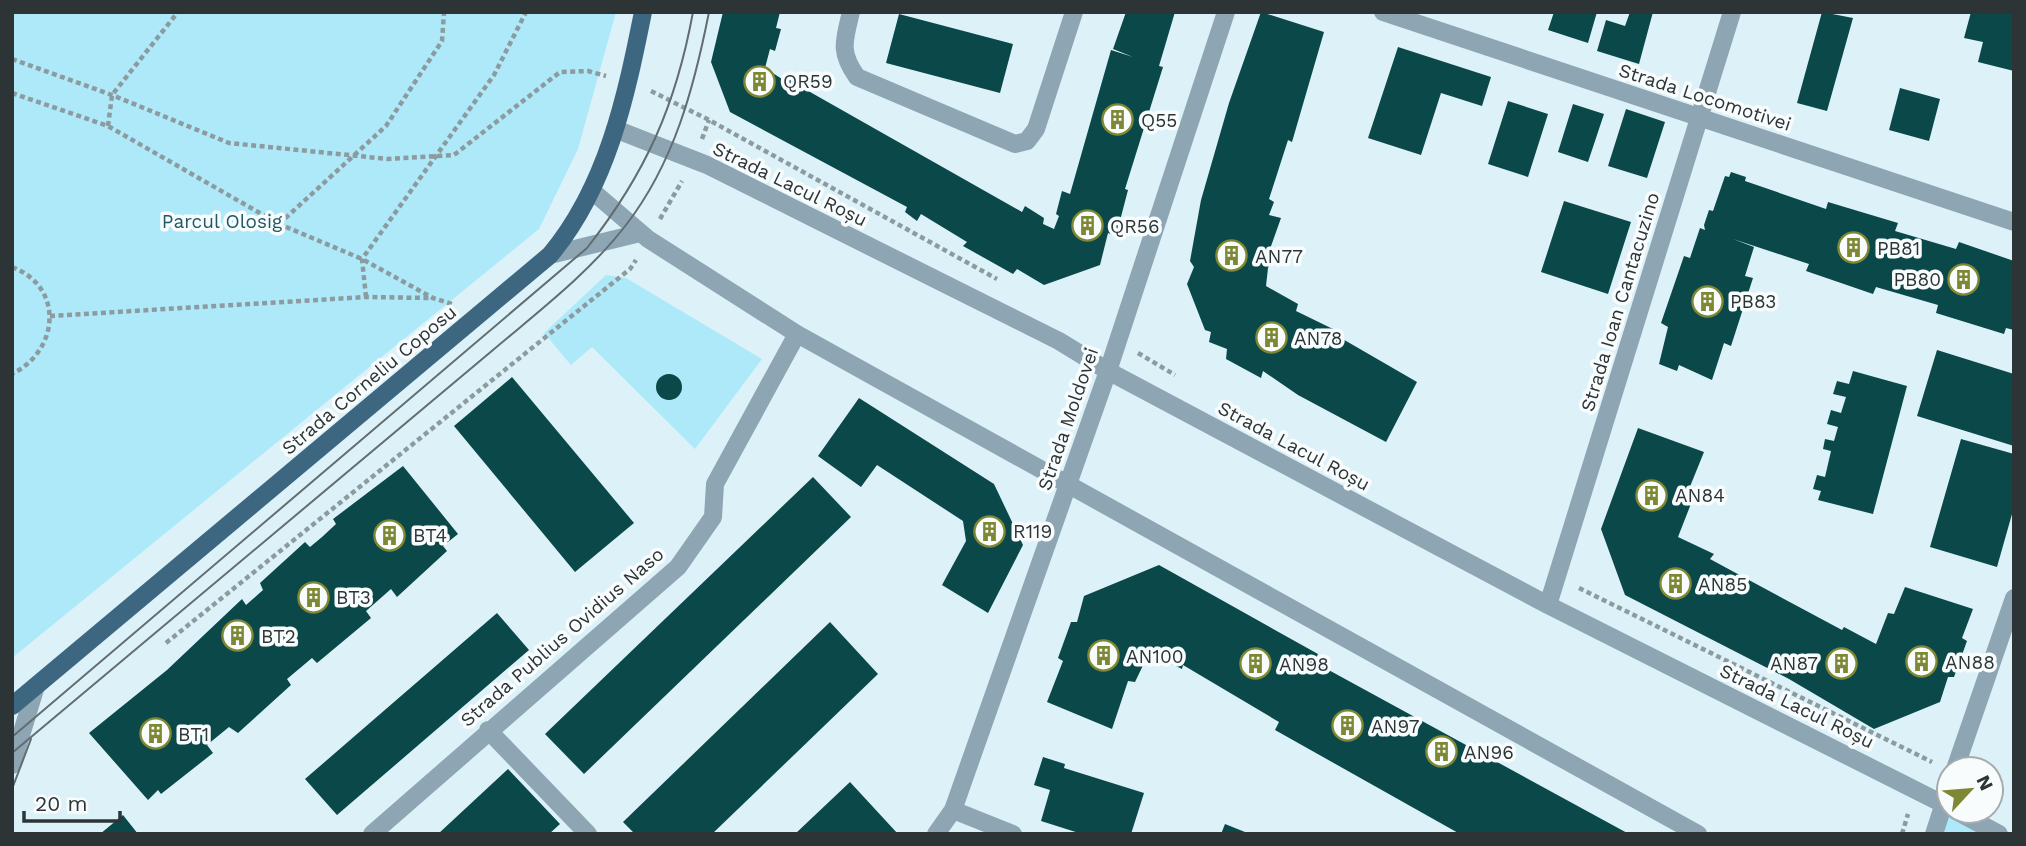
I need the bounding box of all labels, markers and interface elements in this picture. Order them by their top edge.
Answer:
street label: Strada Locomotivei [1616,58,1794,136]
building icon: QR59 [743,64,777,98]
place label: QR59 [783,70,833,93]
building icon: Q55 [1101,103,1135,137]
place label: Q55 [1141,109,1177,132]
street label: Strada Lacul Roșu [709,137,871,231]
street label: Strada Ioan Cantacuzino [1576,190,1664,414]
building icon: QR56 [1070,209,1104,243]
park label: Parcul Olosig [162,210,283,233]
place label: QR56 [1110,215,1159,238]
building icon: PB81 [1837,231,1871,265]
place label: PB81 [1877,237,1920,260]
building icon: AN77 [1215,239,1249,273]
place label: AN77 [1255,245,1303,268]
building icon: PB80 [1947,262,1981,296]
place label: PB80 [1893,268,1941,291]
building icon: PB83 [1690,284,1724,318]
place label: PB83 [1730,290,1776,313]
street label: Strada Corneliu Coposu [277,300,461,460]
building icon: AN78 [1254,321,1288,355]
place label: AN78 [1294,327,1342,350]
street label: Strada Moldovei [1033,345,1103,493]
street label: Strada Lacul Roșu [1214,396,1374,496]
building icon: AN84 [1635,478,1669,512]
place label: AN84 [1675,484,1725,507]
building icon: R119 [973,514,1007,548]
building icon: BT4 [373,518,407,552]
place label: R119 [1013,520,1052,543]
place label: BT4 [413,524,447,547]
street label: Strada Publius Ovidius Naso [456,542,668,732]
building icon: AN85 [1658,567,1692,601]
place label: AN85 [1698,573,1747,596]
building icon: BT3 [296,580,330,614]
place label: BT3 [336,586,371,609]
building icon: BT2 [221,619,255,653]
place label: BT2 [261,625,296,648]
building icon: AN100 [1086,639,1120,673]
place label: AN100 [1126,645,1184,668]
building icon: AN88 [1905,645,1939,679]
building icon: AN87 [1824,646,1858,680]
building icon: AN98 [1239,647,1273,681]
place label: AN88 [1945,651,1995,674]
place label: AN87 [1770,652,1818,675]
place label: AN98 [1279,653,1329,676]
street label: Strada Lacul Roșu [1716,659,1878,753]
building icon: AN97 [1331,709,1365,743]
place label: AN97 [1371,715,1420,738]
building icon: BT1 [138,717,172,751]
place label: BT1 [178,723,209,746]
building icon: AN96 [1424,735,1458,769]
place label: AN96 [1464,741,1514,764]
north arrow [1935,755,2005,825]
text: N [1971,771,1998,794]
scale bar [24,780,121,824]
text: 20 m [35,791,87,816]

